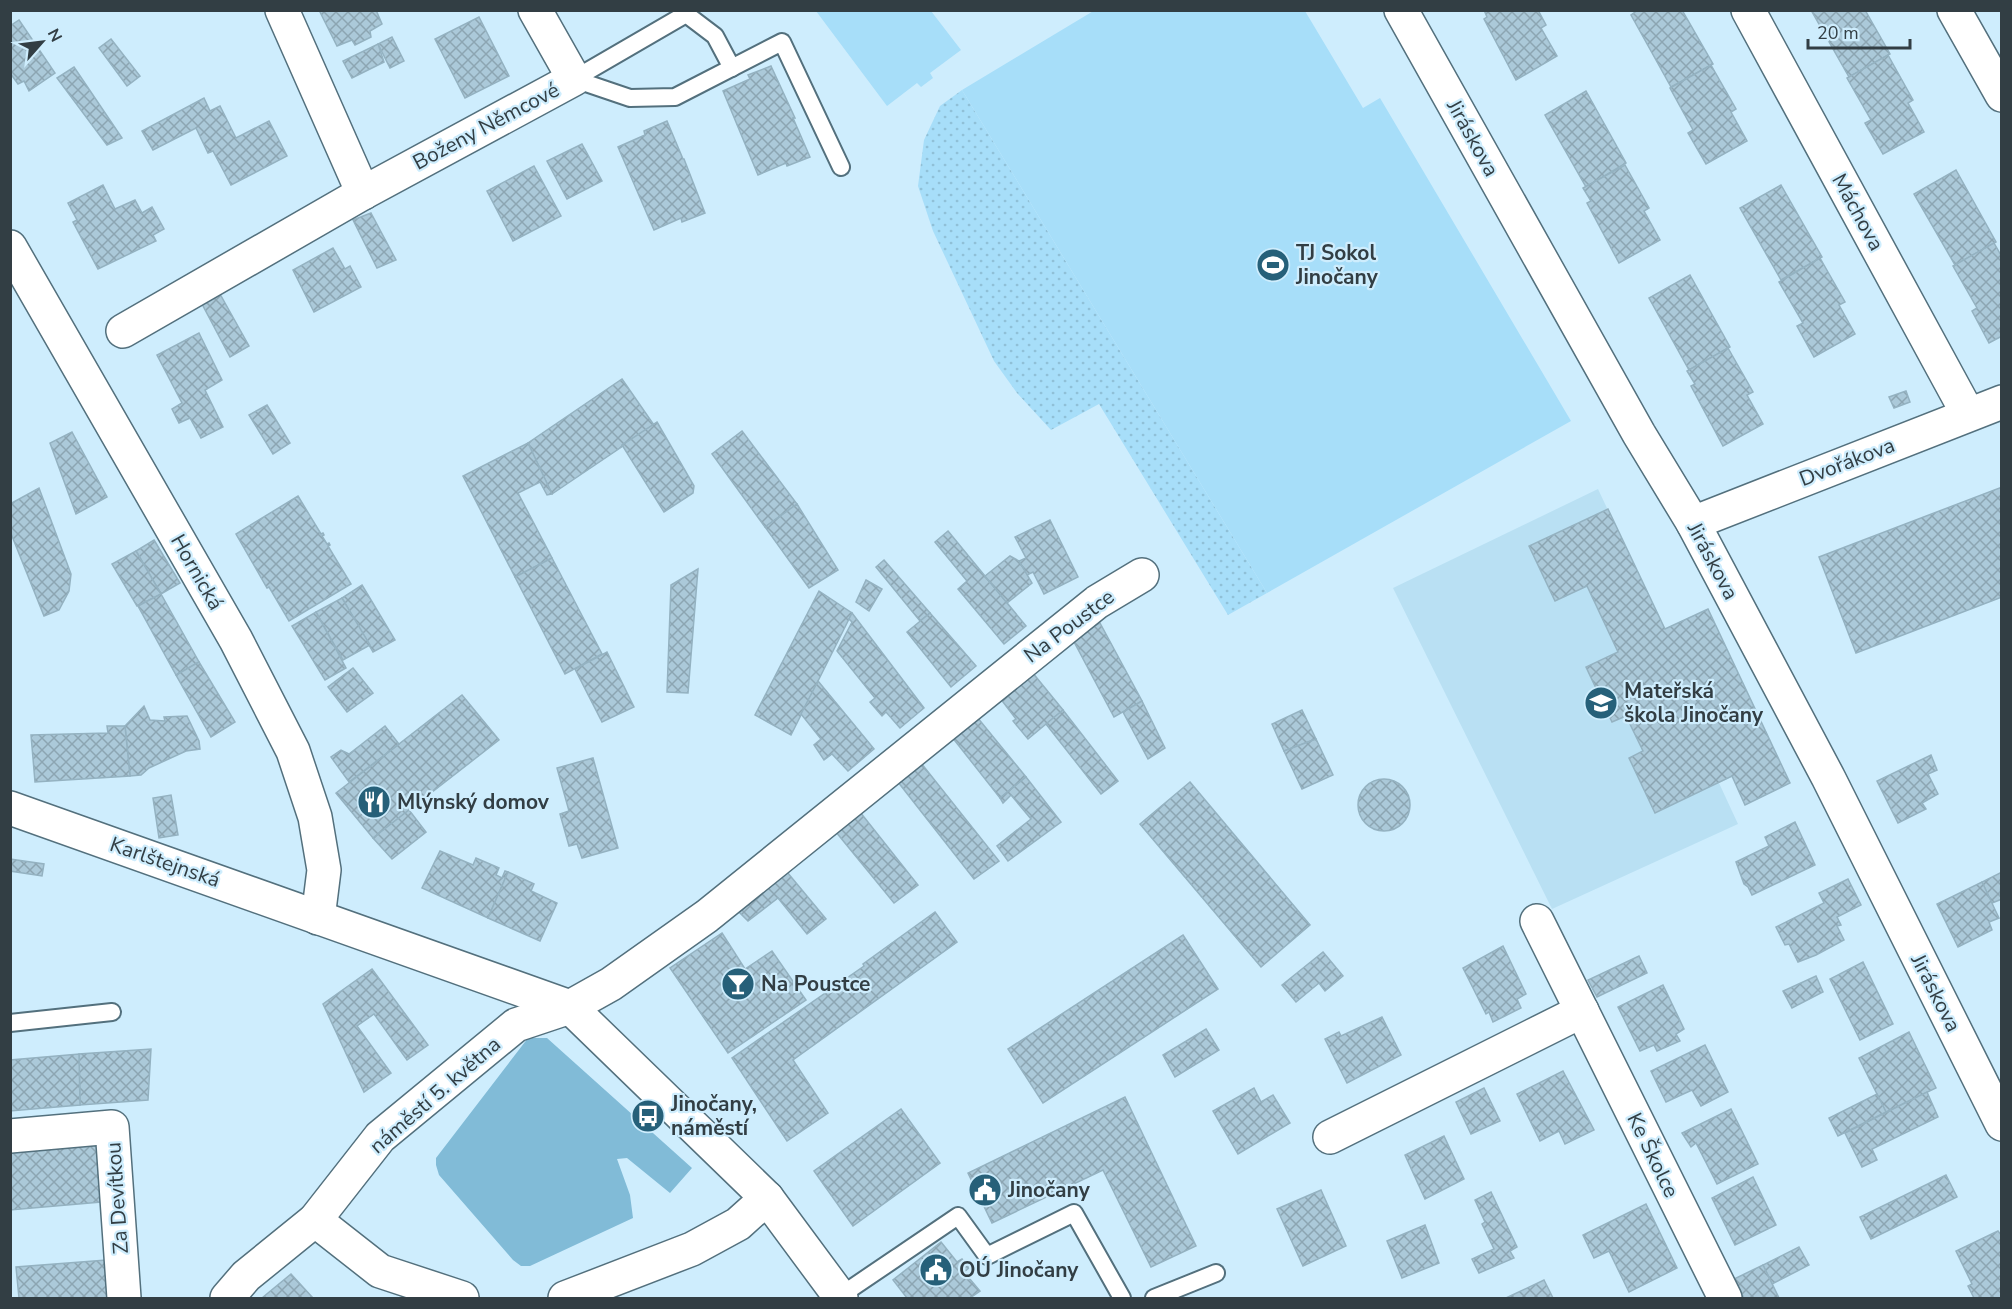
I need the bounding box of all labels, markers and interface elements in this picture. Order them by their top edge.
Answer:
north arrow [12,12,72,72]
scale bar [1808,12,1910,50]
text: 20 m [1817,21,1859,45]
text: N [42,25,67,46]
street label: Boženy Němcové [408,76,564,176]
street label: Jiráskova [1440,94,1506,181]
street label: Máchova [1825,168,1891,256]
place label: TJ Sokol Jinočany [1295,239,1379,291]
sports icon: TJ Sokol Jinočany [1255,247,1291,283]
street label: Dvořákova [1795,431,1899,493]
street label: Jiráskova [1680,517,1745,605]
street label: Hornická [164,529,230,615]
street label: Na Poustce [1018,583,1120,669]
place label: Mateřská škola Jinočany [1624,677,1764,729]
school or university icon: Mateřská škola Jinočany [1583,685,1619,721]
restaurant icon: Mlýnský domov [356,784,392,820]
place label: Mlýnský domov [397,788,550,816]
street label: Karlštejnská [106,830,224,894]
street label: Jiráskova [1904,948,1967,1037]
bar icon: Na Poustce [720,966,756,1002]
place label: Na Poustce [761,970,870,998]
street label: náměstí 5. května [364,1030,506,1160]
place label: Jinočany, náměstí [670,1090,757,1142]
bus stop icon: Jinočany, náměstí [630,1098,666,1134]
street label: Ke Školce [1620,1108,1686,1202]
street label: Za Devítkou [99,1141,135,1255]
public building icon: Jinočany [967,1172,1003,1208]
place label: Jinočany [1007,1176,1091,1204]
public building icon: OÚ Jinočany [918,1252,954,1288]
place label: OÚ Jinočany [959,1256,1079,1284]

